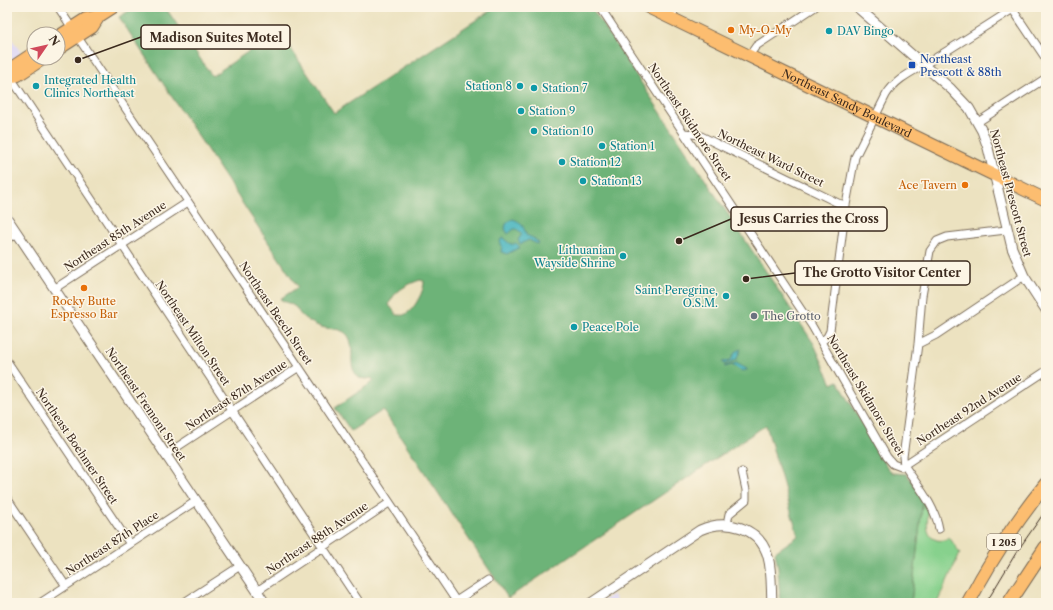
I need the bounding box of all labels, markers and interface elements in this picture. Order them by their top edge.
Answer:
place label: My-O-My [739,23,793,37]
place label: DAV Bingo [837,24,894,38]
callout: Madison Suites Motel [141,25,290,49]
marker: My-O-My [726,25,736,35]
north arrow [26,26,66,66]
marker: DAV Bingo [824,26,834,36]
text: Madison Suites Motel [149,30,283,45]
text: N [46,33,63,49]
place label: Northeast Prescott & 88th [920,52,1002,79]
street label: Northeast Skidmore Street [645,60,735,184]
marker: Northeast Prescott & 88th [907,60,917,70]
street label: Northeast Sandy Boulevard [780,66,914,141]
place label: Integrated Health Clinics Northeast [44,73,136,100]
place label: Station 8 [465,79,512,93]
marker: Integrated Health Clinics Northeast [31,81,41,91]
marker: Station 8 [515,81,525,91]
place label: Station 7 [542,81,588,95]
marker: Station 7 [529,83,539,93]
place label: Station 9 [529,104,576,118]
marker: Station 9 [516,106,526,116]
place label: Station 10 [542,124,594,138]
marker: Station 10 [529,126,539,136]
street label: Northeast Ward Street [716,126,826,190]
street label: Northeast Prescott Street [987,128,1035,258]
place label: Station 1 [610,139,655,153]
marker: Station 1 [597,141,607,151]
place label: Station 12 [570,155,621,169]
marker: Station 12 [557,157,567,167]
place label: Station 13 [591,174,642,188]
marker: Station 13 [578,176,588,186]
place label: Ace Tavern [897,178,957,192]
marker: Ace Tavern [960,180,970,190]
street label: Northeast 85th Avenue [61,198,169,274]
callout: Jesus Carries the Cross [731,207,887,231]
text: Jesus Carries the Cross [737,211,879,226]
place label: Lithuanian Wayside Shrine [533,243,615,270]
marker: Lithuanian Wayside Shrine [618,251,628,261]
street label: Northeast Beech Street [236,259,316,367]
callout: The Grotto Visitor Center [795,261,970,285]
text: The Grotto Visitor Center [803,265,961,280]
street label: Northeast Milton Street [153,278,233,388]
marker: Rocky Butte Espresso Bar [79,283,89,293]
place label: Saint Peregrine, O.S.M. [635,283,718,310]
marker: Saint Peregrine, O.S.M. [721,291,731,301]
place label: Rocky Butte Espresso Bar [50,294,118,321]
place label: The Grotto [762,309,821,323]
marker: The Grotto [749,311,759,321]
place label: Peace Pole [582,320,639,334]
marker: Peace Pole [569,322,579,332]
street label: Northeast Skidmore Street [824,332,908,458]
street label: Northeast Fremont Street [103,345,189,464]
street label: Northeast 87th Avenue [182,357,290,433]
street label: Northeast 92nd Avenue [914,370,1024,448]
street label: Northeast Boehmer Street [33,385,121,507]
street label: Northeast 88th Avenue [263,499,371,577]
street label: Northeast 87th Place [63,508,161,578]
road number: I 205 [987,534,1021,550]

